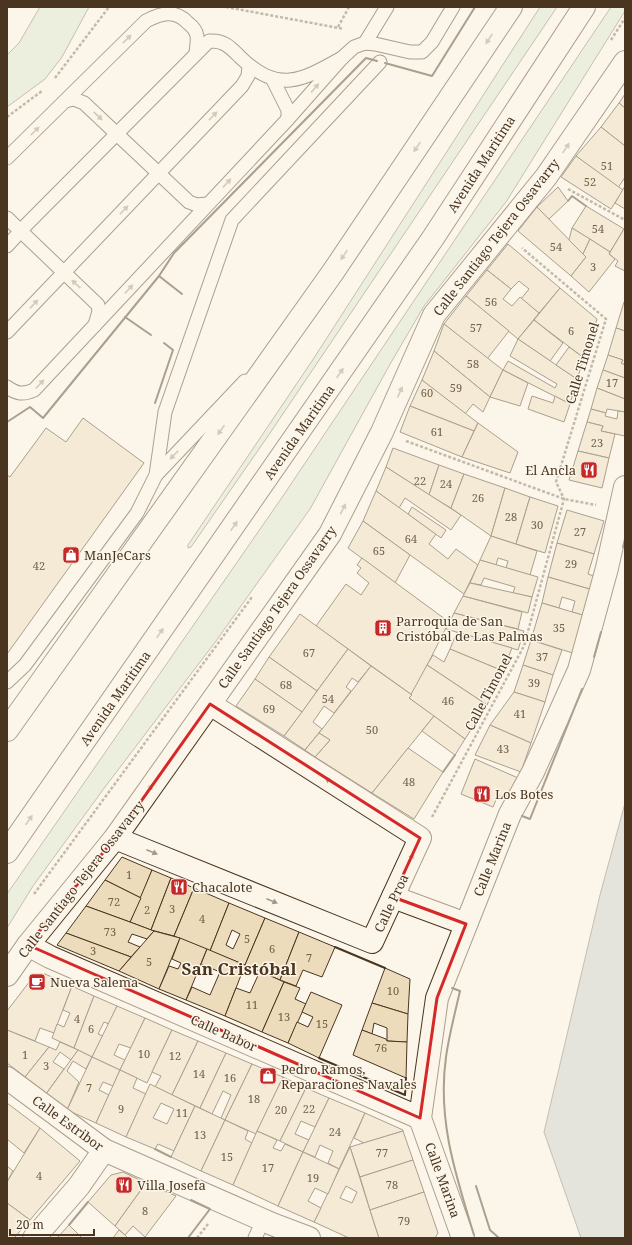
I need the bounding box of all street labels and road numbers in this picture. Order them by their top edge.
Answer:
street label: Avenida Maritima [443,112,519,216]
street label: Calle Santiago Tejera Ossavarry [429,154,564,319]
street label: Calle Timonel [561,320,603,406]
street label: Avenida Maritima [259,381,339,483]
street label: Calle Santiago Tejera Ossavarry [214,521,341,692]
street label: Avenida Maritima [75,647,155,749]
street label: Calle Timonel [460,650,516,734]
street label: Calle Santiago Tejera Ossavarry [14,796,149,961]
street label: Calle Marina [469,819,515,899]
street label: Calle Proa [370,871,412,935]
street label: Calle Babor [188,1010,260,1056]
street label: Calle Estribor [29,1091,107,1155]
street label: Calle Marina [421,1140,465,1220]

